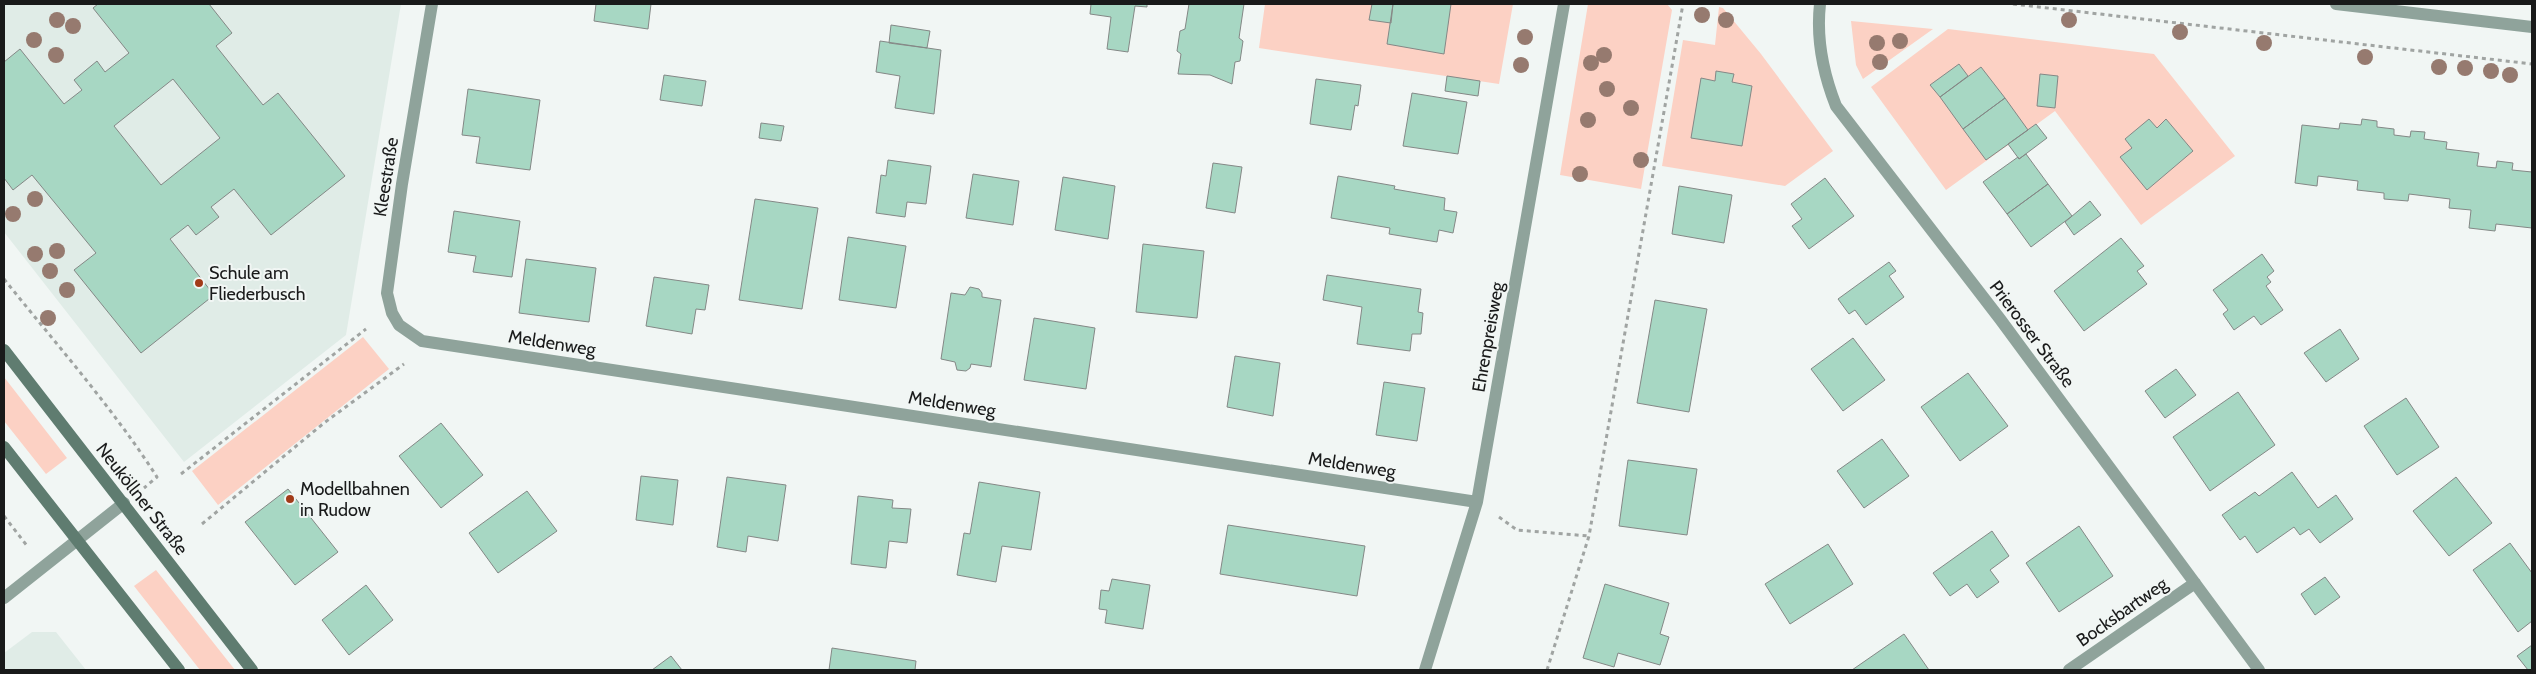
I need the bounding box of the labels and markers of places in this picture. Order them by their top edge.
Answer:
place label: Schule am Fliederbusch [209,262,305,305]
marker: Schule am Fliederbusch [193,277,205,289]
place label: Modellbahnen in Rudow [300,478,410,521]
marker: Modellbahnen in Rudow [284,493,296,505]

